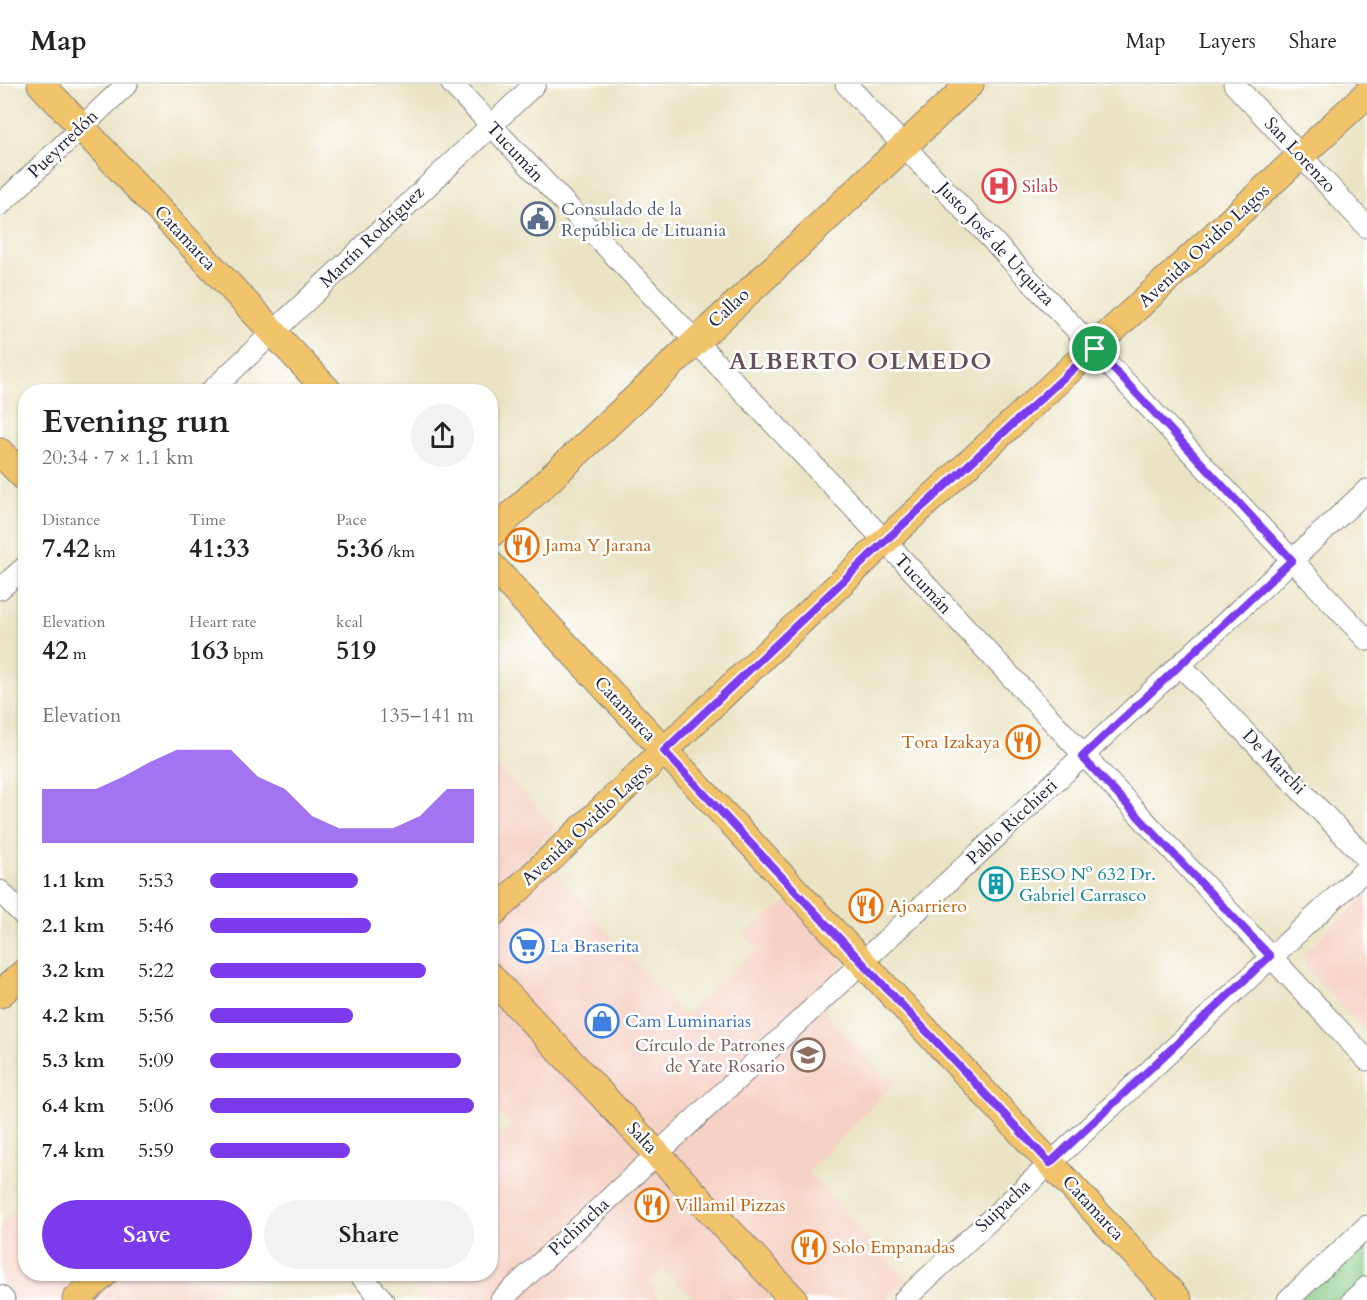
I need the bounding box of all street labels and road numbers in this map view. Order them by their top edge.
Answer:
street label: Pueyrredón [22,104,104,184]
street label: San Lorenzo [1258,112,1342,199]
street label: Tucumán [480,116,550,188]
street label: Justo José de Urquiza [930,174,1060,312]
street label: Avenida Ovidio Lagos [1133,179,1275,313]
street label: Martín Rodríguez [314,181,430,293]
street label: Catamarca [148,200,222,276]
street label: Callao [703,282,755,334]
street label: Tucumán [888,548,958,620]
street label: Catamarca [588,671,662,747]
street label: De Marchi [1236,724,1312,800]
street label: Avenida Ovidio Lagos [516,757,658,891]
street label: Pablo Ricchieri [961,773,1063,871]
street label: Salta [621,1117,663,1159]
street label: Catamarca [1056,1170,1130,1246]
street label: Suipacha [970,1174,1036,1238]
street label: Pichincha [543,1192,615,1262]

